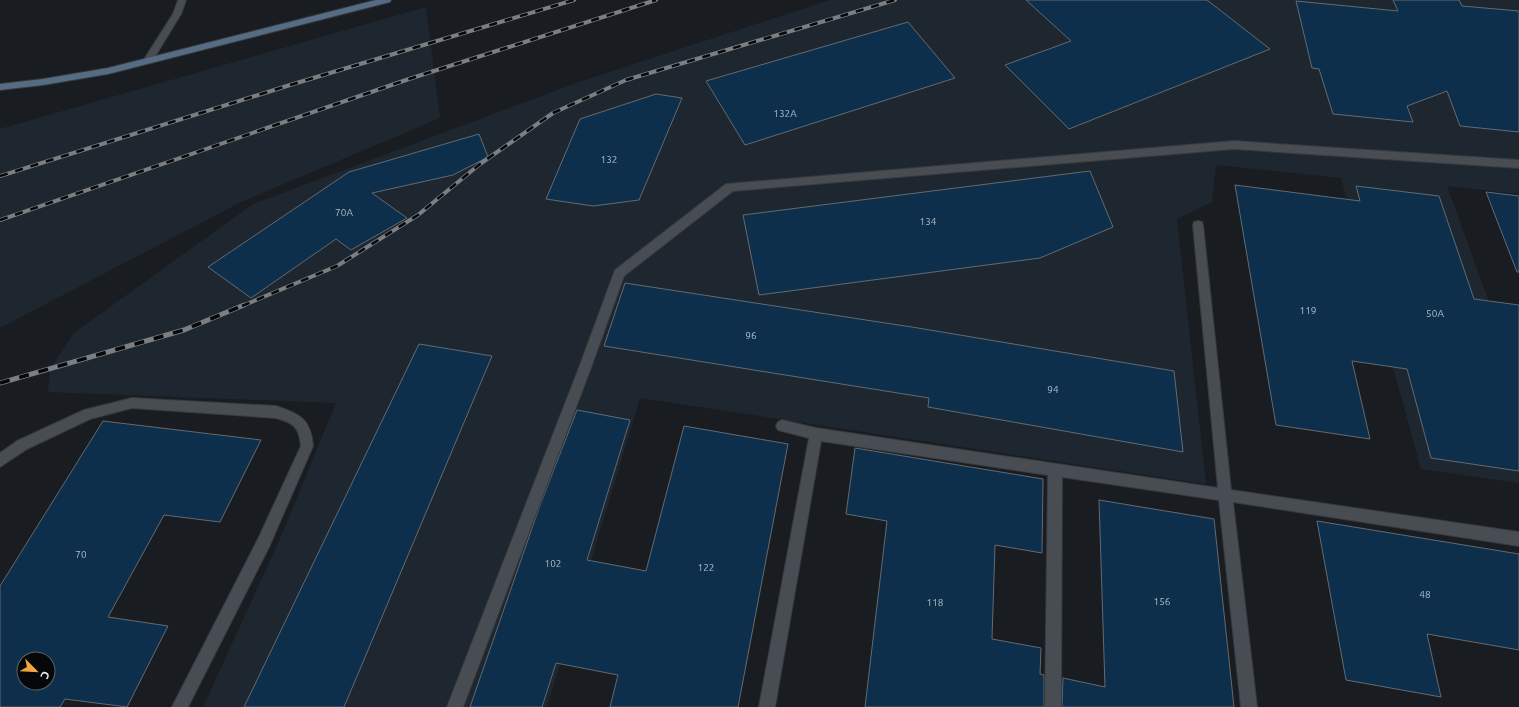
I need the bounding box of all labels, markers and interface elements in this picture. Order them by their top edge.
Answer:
house number: 132А [773,108,797,119]
house number: 132 [601,154,617,165]
house number: 70А [335,207,353,218]
house number: 134 [920,216,937,227]
house number: 119 [1300,305,1316,316]
house number: 50А [1426,308,1444,319]
house number: 96 [745,330,757,341]
house number: 94 [1047,384,1059,395]
house number: 70 [75,549,87,560]
house number: 102 [545,558,561,569]
house number: 122 [698,562,714,573]
house number: 48 [1419,589,1431,600]
house number: 156 [1154,596,1171,607]
house number: 118 [927,597,944,608]
north arrow [16,651,56,691]
text: С [38,669,52,681]

